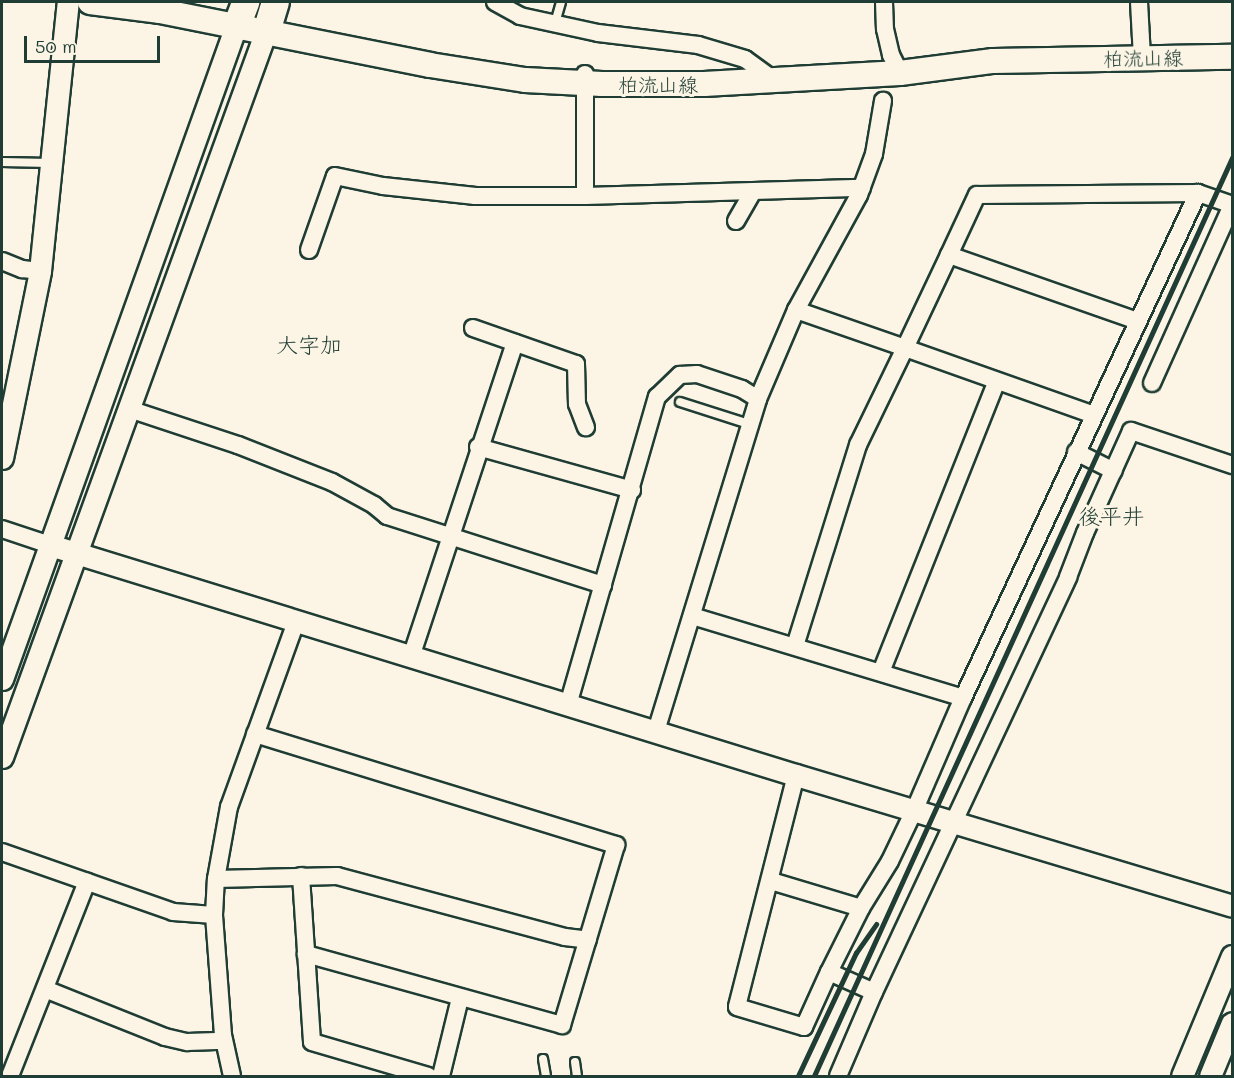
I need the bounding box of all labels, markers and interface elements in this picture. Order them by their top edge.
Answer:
scale bar [27,24,164,62]
text: 50 m [35,34,77,58]
street label: 柏流山線 [1103,45,1183,71]
street label: 柏流山線 [618,72,698,96]
district label: 大字加 [276,332,342,358]
district label: 後平井 [1078,503,1144,529]

